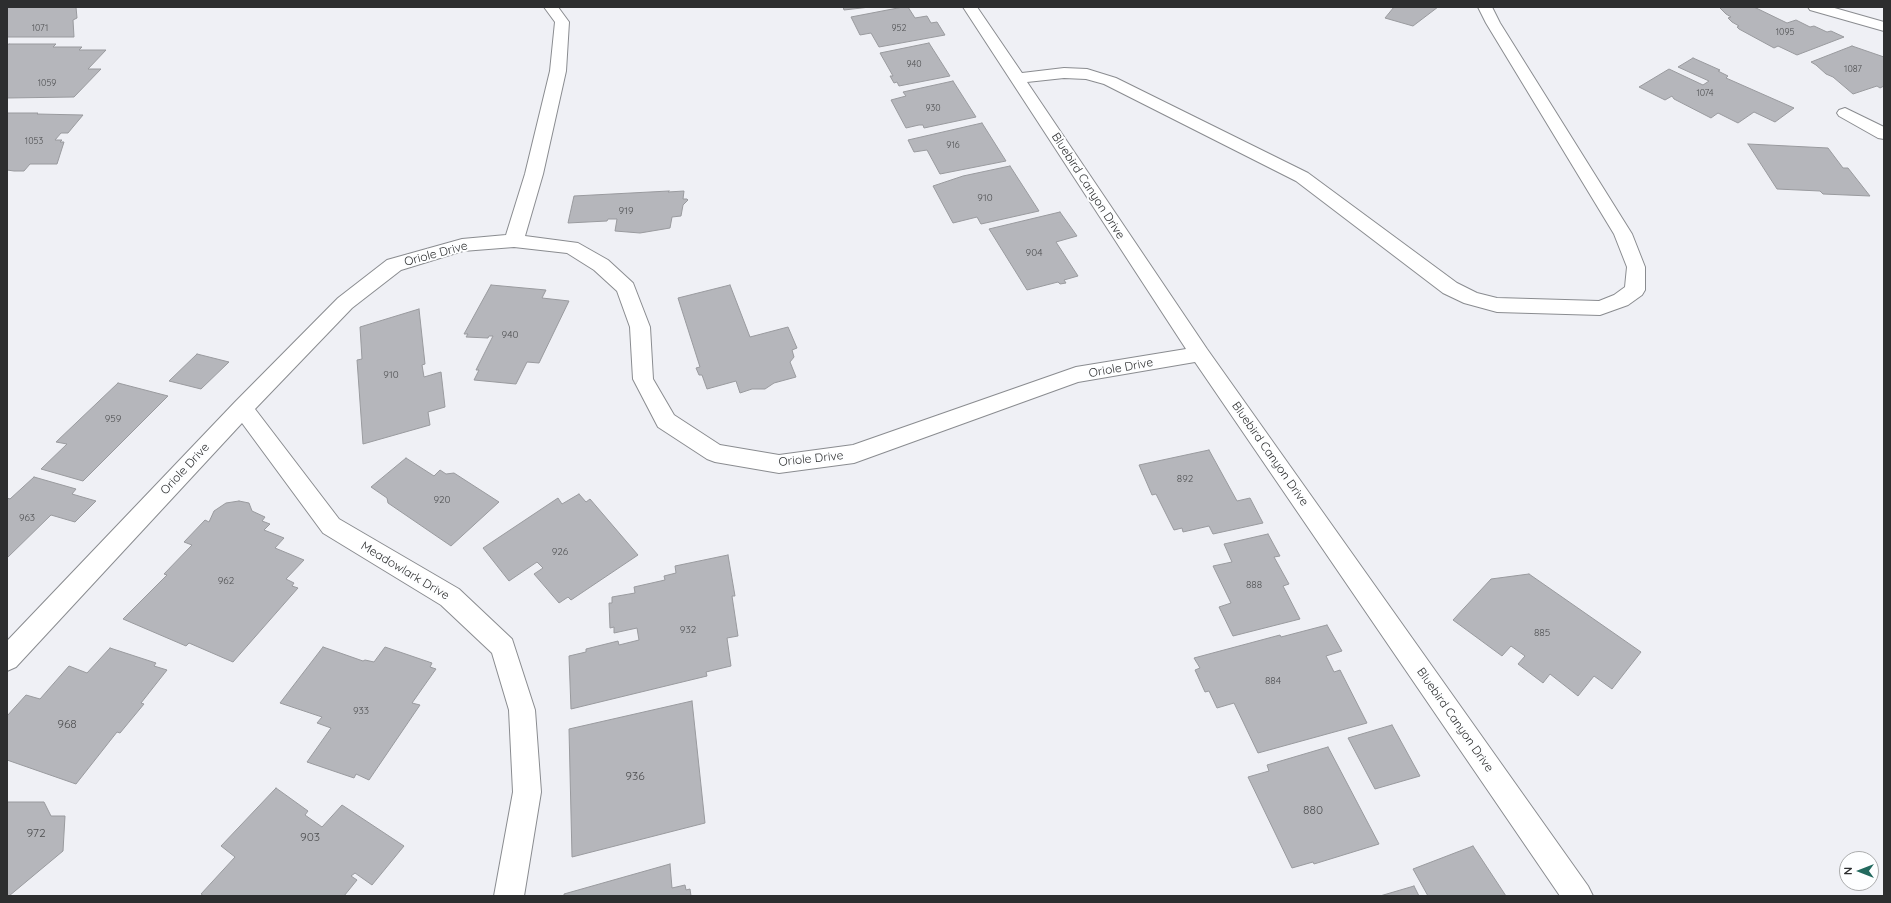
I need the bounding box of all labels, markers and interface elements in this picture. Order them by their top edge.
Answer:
house number: 1071 [32,23,48,33]
house number: 952 [892,23,906,33]
house number: 1095 [1776,27,1794,37]
house number: 940 [906,59,922,69]
house number: 1087 [1844,64,1862,74]
house number: 1059 [38,78,56,88]
house number: 1074 [1696,88,1714,98]
house number: 930 [925,103,941,113]
street label: Bluebird Canyon Drive [1048,130,1128,242]
house number: 1053 [25,136,43,146]
house number: 916 [946,140,960,150]
house number: 910 [977,192,993,204]
house number: 919 [619,205,633,217]
street label: Oriole Drive [403,239,469,269]
house number: 904 [1026,247,1042,259]
house number: 940 [502,329,518,341]
street label: Oriole Drive [1088,355,1154,381]
house number: 910 [383,369,399,381]
street label: Bluebird Canyon Drive [1229,399,1311,509]
house number: 959 [105,413,121,425]
street label: Oriole Drive [157,440,213,498]
street label: Oriole Drive [778,448,844,470]
house number: 892 [1177,473,1193,485]
house number: 920 [433,494,451,506]
house number: 963 [19,512,35,524]
street label: Meadowlark Drive [358,539,452,603]
house number: 926 [552,546,568,558]
house number: 962 [218,575,234,587]
house number: 888 [1246,579,1262,591]
house number: 932 [680,624,696,636]
house number: 885 [1534,627,1550,639]
street label: Bluebird Canyon Drive [1414,665,1496,775]
house number: 884 [1265,675,1281,687]
house number: 933 [353,705,369,717]
house number: 968 [57,717,77,731]
house number: 936 [625,769,645,783]
house number: 880 [1303,803,1323,817]
house number: 972 [26,826,46,840]
house number: 903 [300,830,320,844]
north arrow [1839,851,1879,891]
text: N [1841,867,1855,875]

